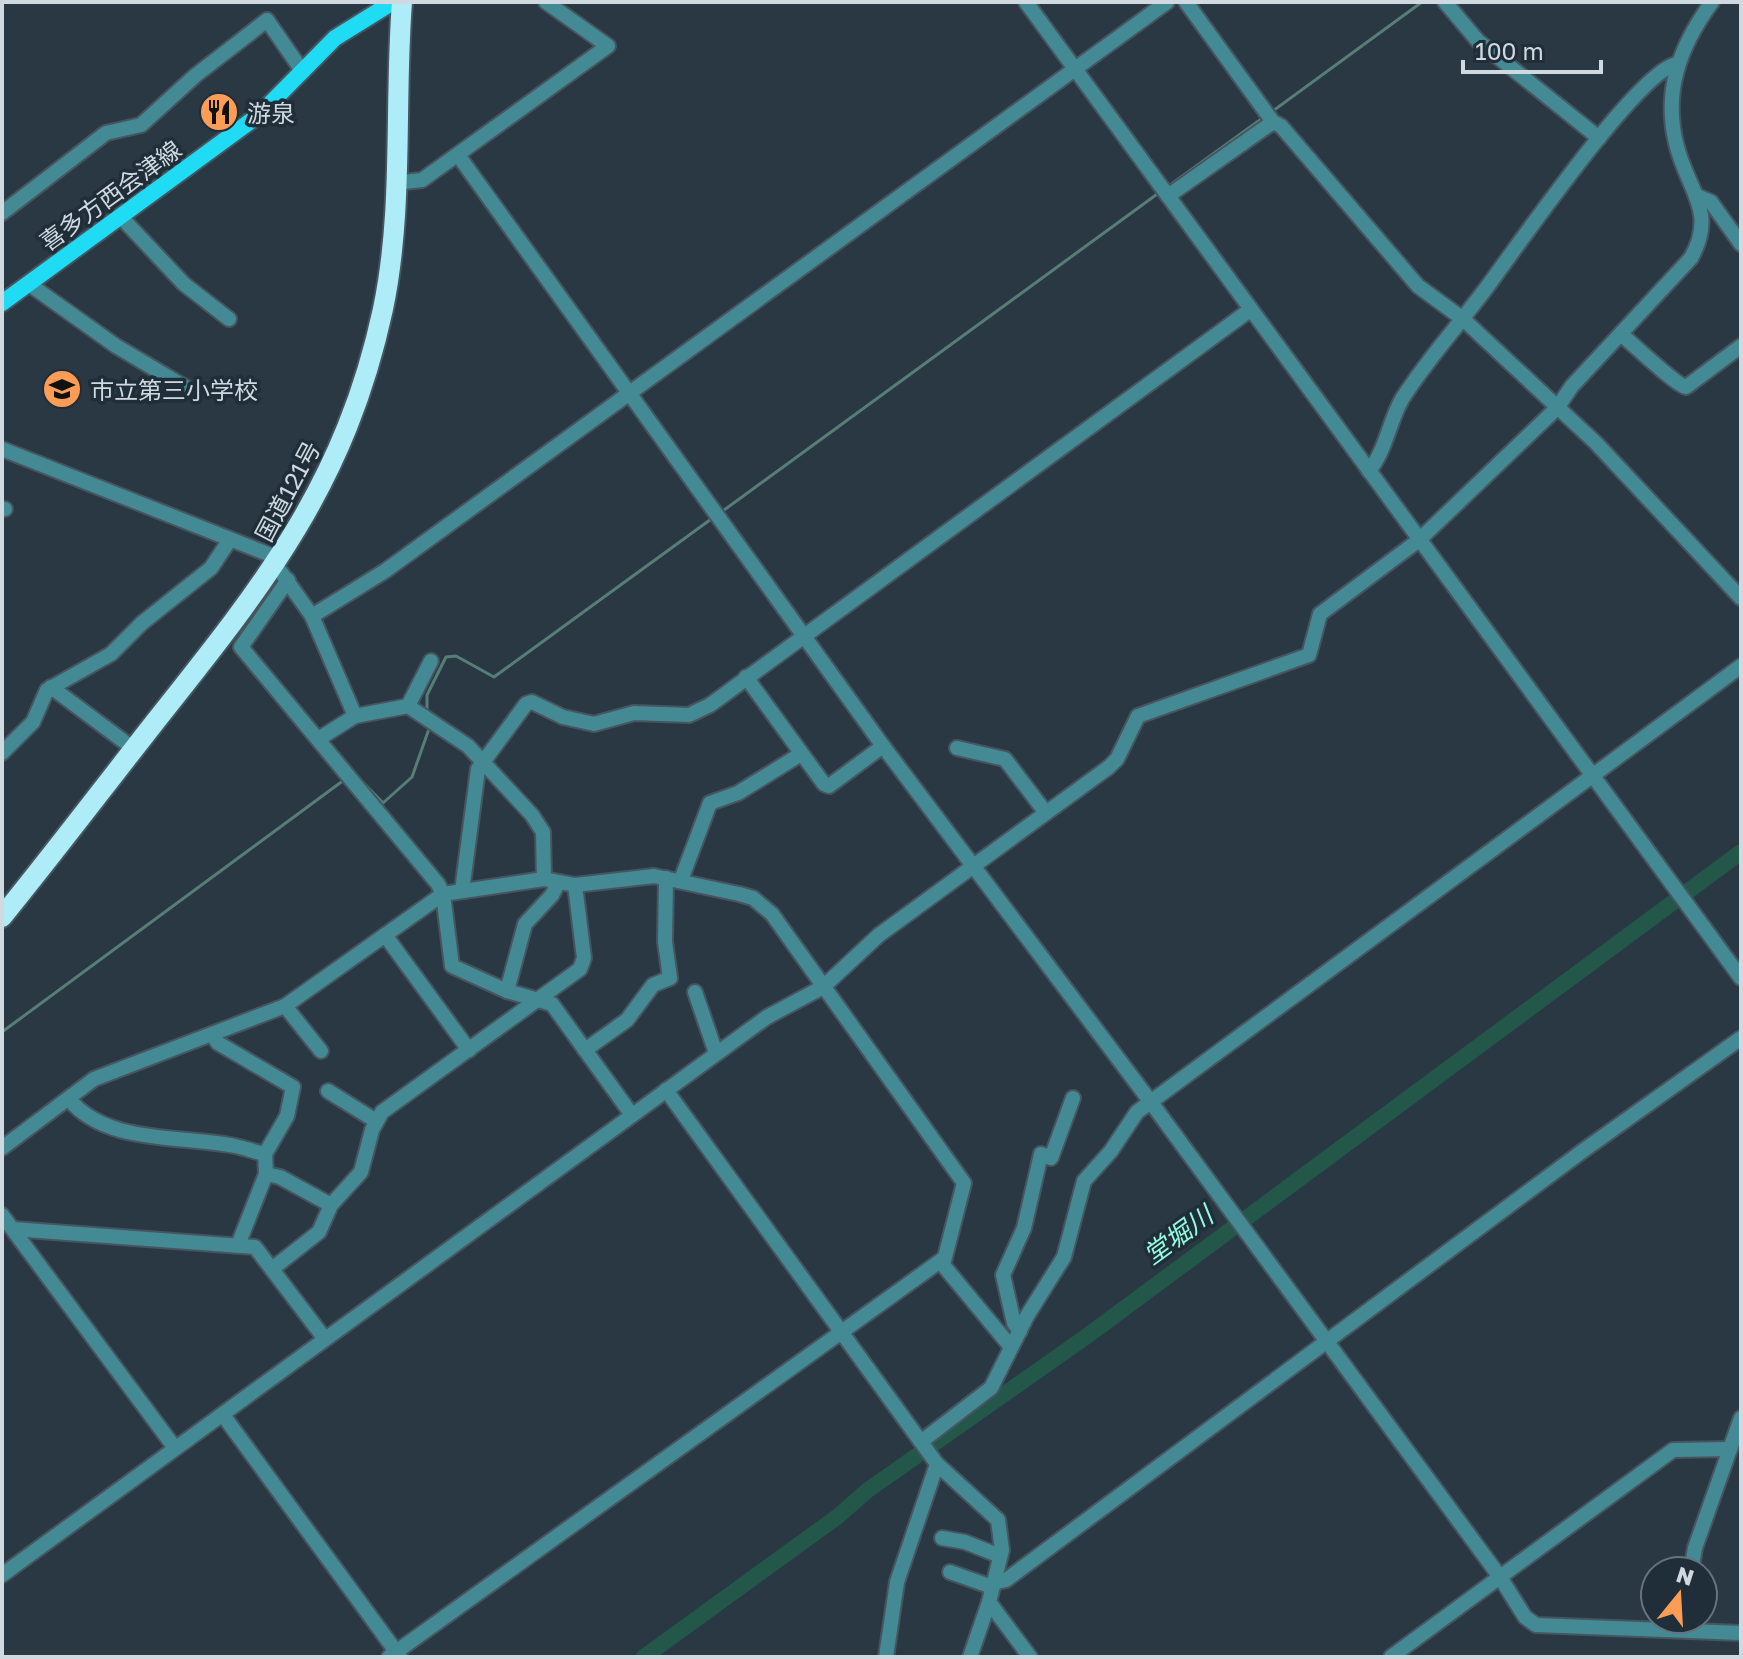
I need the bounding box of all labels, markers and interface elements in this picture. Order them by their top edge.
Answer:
scale bar [1463,24,1601,74]
text: 100 m [1475,36,1544,65]
restaurant icon: 游泉 [198,91,240,133]
place label: 游泉 [247,98,295,127]
street label: 喜多方西会津線 [34,134,186,256]
school or university icon: 市立第三小学校 [41,368,83,410]
place label: 市立第三小学校 [90,375,258,404]
street label: 国道121号 [249,436,325,546]
water label: 堂堀川 [1137,1198,1221,1270]
north arrow [1639,1555,1719,1635]
text: N [1673,1560,1697,1591]

